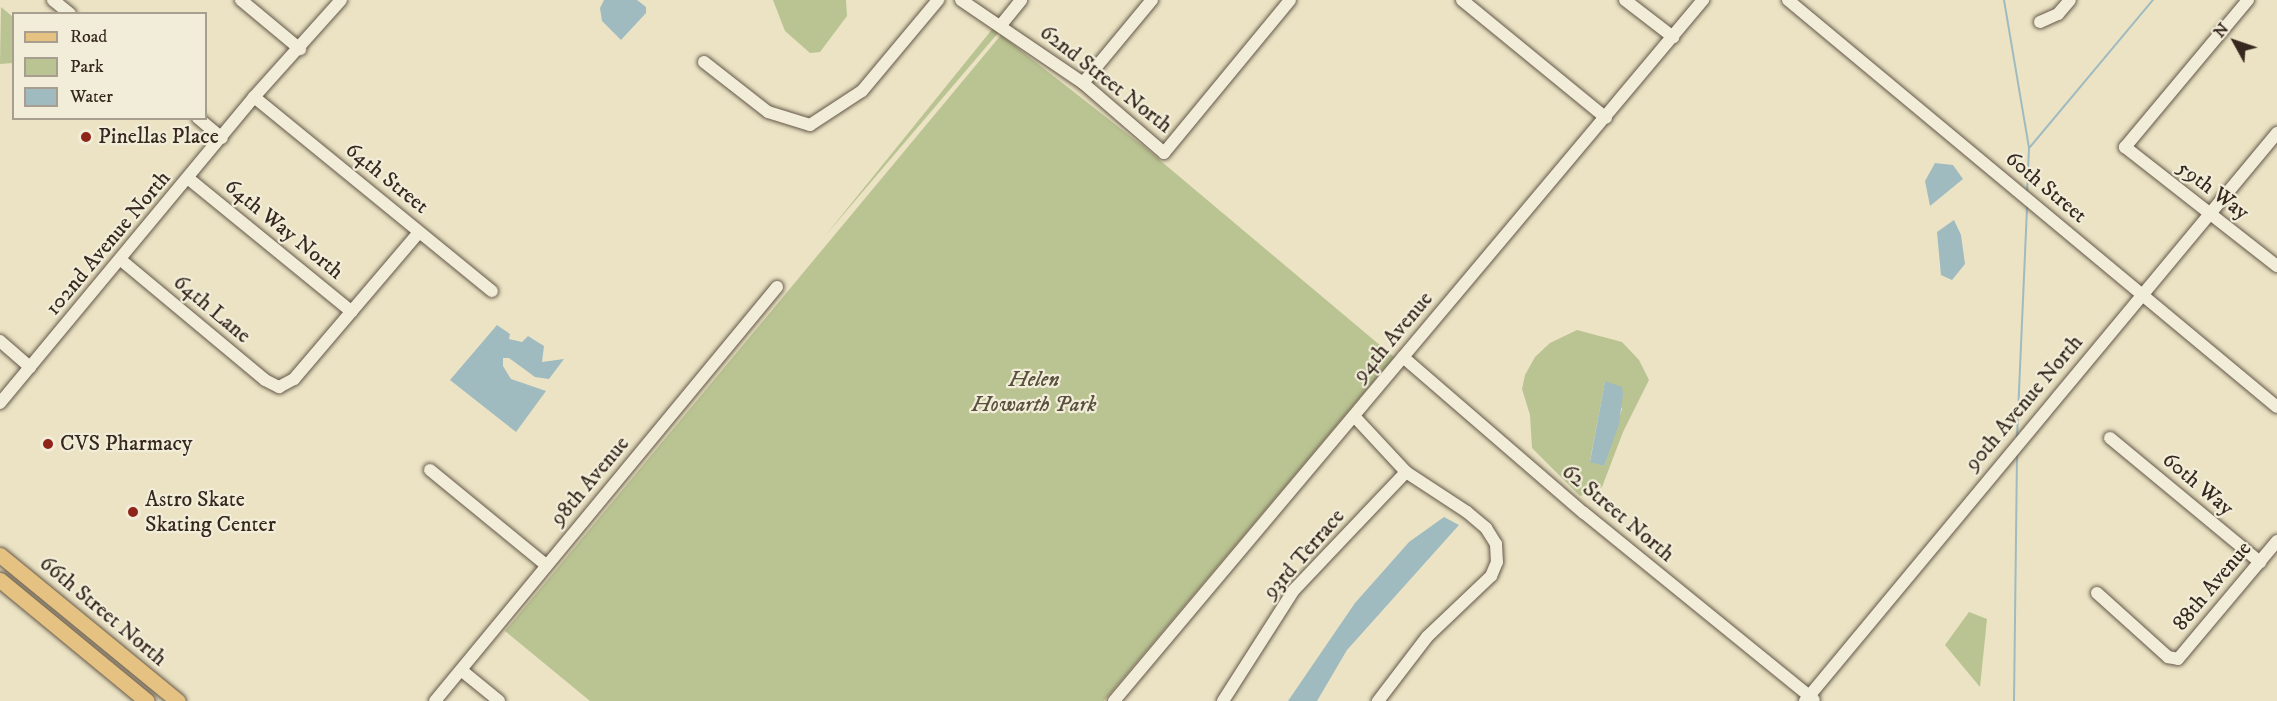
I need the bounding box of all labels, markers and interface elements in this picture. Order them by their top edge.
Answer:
legend [12,12,207,120]
north arrow [2205,12,2265,72]
street label: 62nd Street North [1034,19,1178,139]
text: N [2209,19,2233,42]
text: Road [70,26,107,48]
text: Park [70,56,104,78]
text: Water [70,86,113,108]
place label: Pinellas Place [98,124,219,150]
marker: Pinellas Place [79,130,93,144]
street label: 64th Street [340,136,434,220]
street label: 60th Street [2000,145,2092,229]
street label: 59th Way [2172,154,2254,226]
street label: 102nd Avenue North [40,165,176,321]
street label: 64th Way North [219,173,349,285]
street label: 64th Lane [168,269,256,349]
street label: 94th Avenue [1347,286,1439,388]
street label: 90th Avenue North [1959,330,2089,476]
park label: Helen Howarth Park [972,366,1096,418]
place label: CVS Pharmacy [60,431,192,457]
street label: 98th Avenue [545,431,635,531]
marker: CVS Pharmacy [41,437,55,451]
street label: 60th Way [2157,447,2239,521]
street label: 62 Street North [1556,458,1680,568]
place label: Astro Skate Skating Center [145,486,276,538]
street label: 93rd Terrace [1258,504,1350,604]
marker: Astro Skate Skating Center [126,505,140,519]
street label: 88th Avenue [2167,536,2257,636]
street label: 66th Street North [34,550,172,672]

